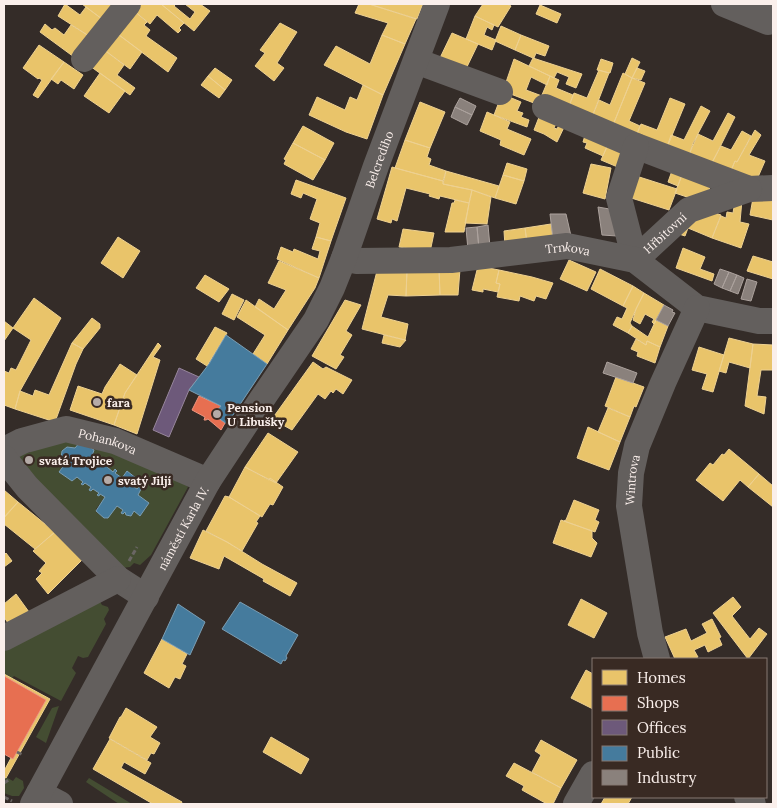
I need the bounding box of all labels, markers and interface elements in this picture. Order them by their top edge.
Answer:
street label: Belcrediho [361,128,396,190]
street label: Hřbitovní [640,209,689,256]
street label: Trnkova [544,238,592,258]
place label: fara [107,395,131,410]
marker: fara [91,396,103,408]
place label: Pension U Libušky [227,400,285,429]
marker: Pension U Libušky [211,408,223,420]
street label: Pohankova [77,425,139,457]
place label: svatá Trojice [39,453,113,468]
street label: Wintrova [622,453,642,506]
marker: svatá Trojice [23,454,35,466]
place label: svatý Jiljí [118,473,172,488]
marker: svatý Jiljí [102,474,114,486]
street label: náměstí Karla IV. [154,483,211,573]
legend [592,658,767,798]
text: Homes [637,668,686,687]
text: Shops [637,693,679,712]
text: Offices [637,718,687,737]
text: Public [637,743,680,762]
text: Industry [637,768,696,787]

